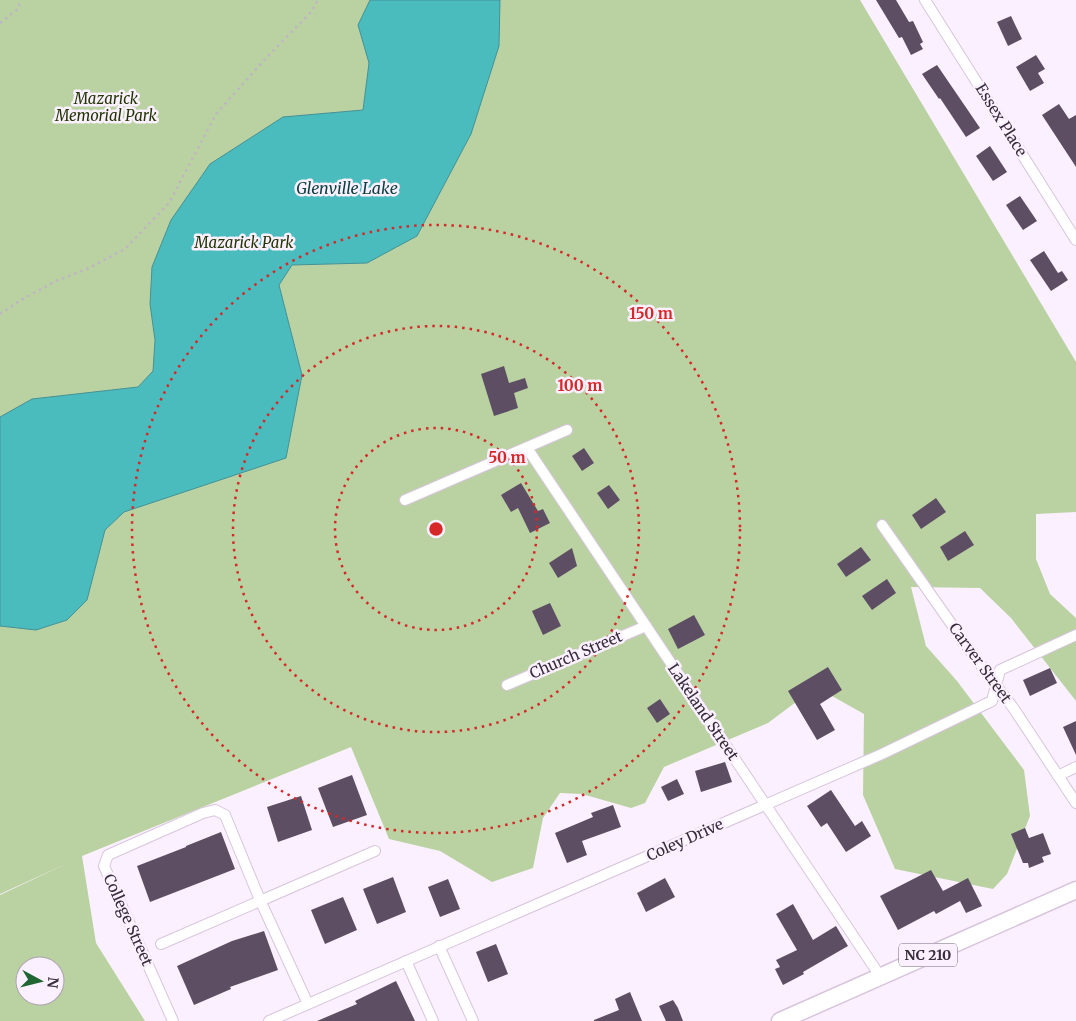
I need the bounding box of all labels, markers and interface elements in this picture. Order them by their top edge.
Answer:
street label: Essex Place [972,80,1031,160]
park label: Mazarick Memorial Park [54,89,158,125]
water label: Glenville Lake [296,178,398,198]
park label: Mazarick Park [194,233,294,252]
text: 150 m [629,304,673,323]
text: 100 m [558,376,602,395]
text: 50 m [488,448,526,467]
centre of rings [427,520,445,538]
street label: Carver Street [945,619,1016,707]
street label: Church Street [527,626,625,683]
street label: Lakeland Street [664,660,743,764]
street label: Coley Drive [643,814,726,865]
street label: College Street [100,871,157,969]
road number: NC 210 [899,944,957,966]
north arrow [15,956,65,1006]
text: N [43,976,63,989]

